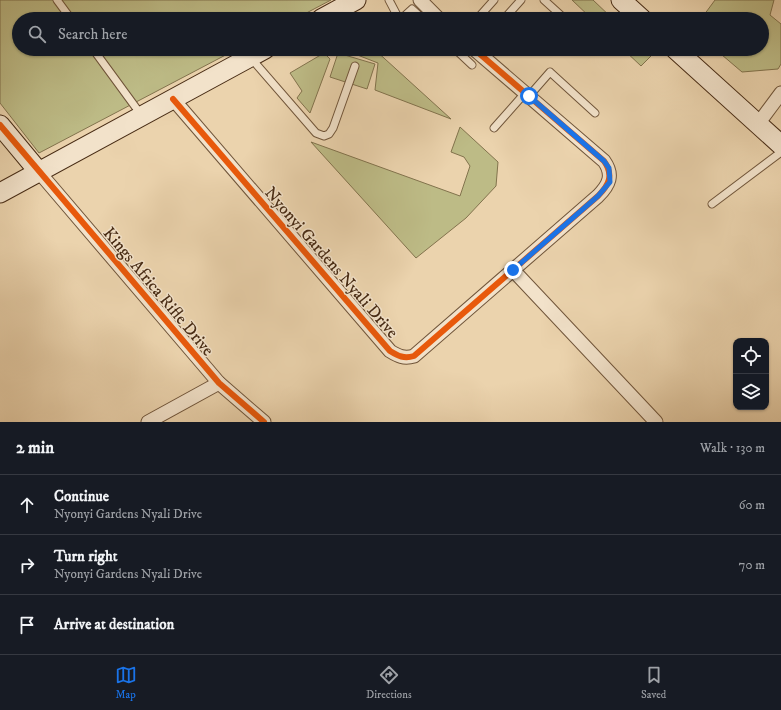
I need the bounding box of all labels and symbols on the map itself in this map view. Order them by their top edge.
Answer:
route start [520,87,538,105]
street label: Nyonyi Gardens Nyali Drive [259,182,403,343]
street label: Kings Africa Rifle Drive [98,223,219,361]
route end [504,261,522,279]

